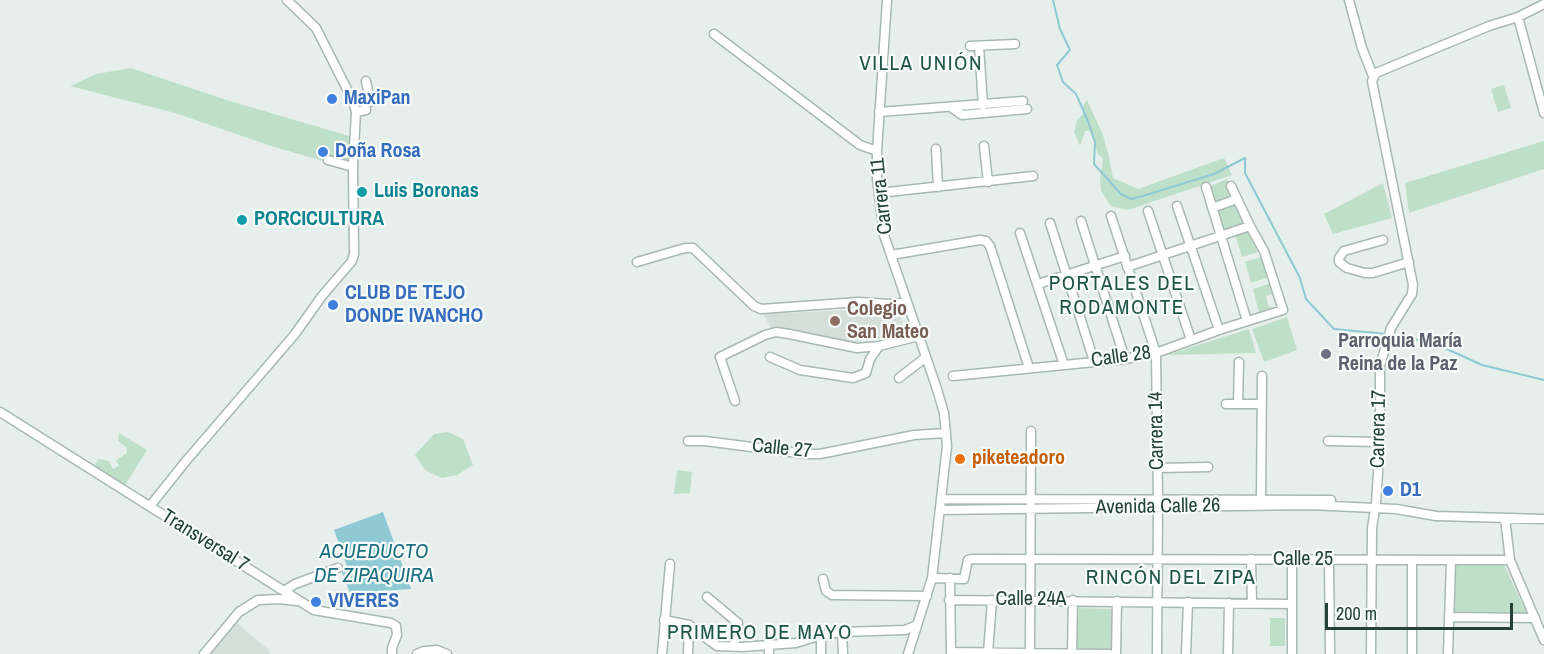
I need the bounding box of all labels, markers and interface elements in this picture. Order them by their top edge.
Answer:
district label: VILLA UNIÓN [859,51,983,77]
place label: MaxiPan [344,87,411,111]
marker: MaxiPan [325,92,339,106]
place label: Doña Rosa [335,140,421,164]
marker: Doña Rosa [316,145,330,159]
street label: Carrera 11 [866,156,898,236]
place label: Luis Boronas [374,180,479,204]
marker: Luis Boronas [355,185,369,199]
place label: PORCICULTURA [254,208,384,232]
marker: PORCICULTURA [235,213,249,227]
district label: PORTALES DEL RODAMONTE [1049,271,1195,321]
place label: CLUB DE TEJO DONDE IVANCHO [345,282,483,329]
marker: CLUB DE TEJO DONDE IVANCHO [326,298,340,312]
place label: Colegio San Mateo [847,298,929,345]
marker: Colegio San Mateo [828,314,842,328]
place label: Parroquia María Reina de la Paz [1338,330,1462,377]
street label: Calle 28 [1090,341,1152,373]
marker: Parroquia María Reina de la Paz [1319,347,1333,361]
street label: Carrera 17 [1366,390,1392,468]
street label: Carrera 14 [1144,392,1170,470]
street label: Calle 27 [751,434,813,464]
place label: piketeadoro [972,447,1065,471]
marker: piketeadoro [953,452,967,466]
place label: D1 [1400,479,1421,503]
marker: D1 [1381,484,1395,498]
street label: Avenida Calle 26 [1095,494,1221,520]
street label: Transversal 7 [157,505,253,577]
water label: ACUEDUCTO DE ZIPAQUIRA [314,539,434,589]
street label: Calle 25 [1273,548,1333,572]
district label: RINCÓN DEL ZIPA [1086,565,1256,591]
street label: Calle 24A [995,588,1067,612]
place label: VIVERES [328,590,399,614]
scale bar [1328,591,1516,629]
marker: VIVERES [309,595,323,609]
text: 200 m [1336,601,1377,626]
district label: PRIMERO DE MAYO [667,620,853,646]

